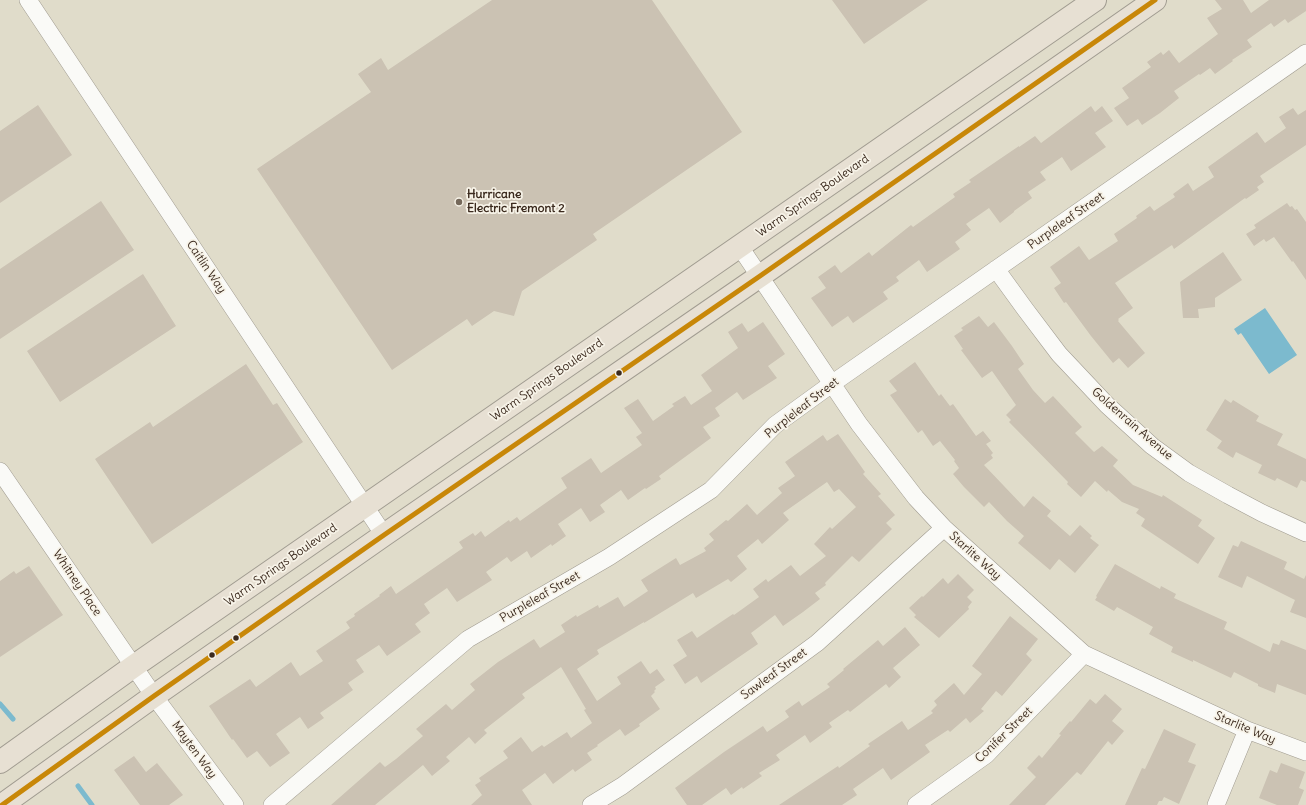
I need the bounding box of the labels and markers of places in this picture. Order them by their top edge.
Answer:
place label: Hurricane Electric Fremont 2 [467,188,565,216]
marker: Hurricane Electric Fremont 2 [454,197,464,207]
unlabelled marker [614,368,624,378]
unlabelled marker [231,633,241,643]
unlabelled marker [207,650,217,660]

